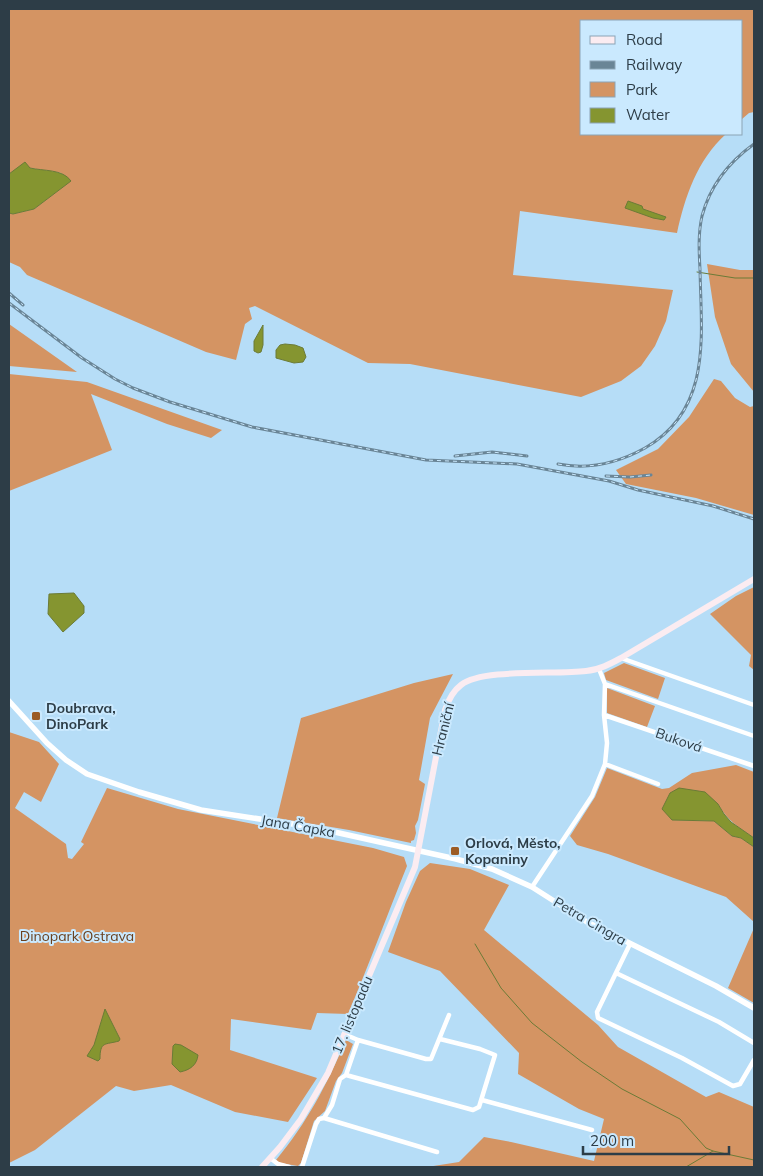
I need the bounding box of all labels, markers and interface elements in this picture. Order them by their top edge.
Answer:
legend [580,20,743,135]
text: Road [626,30,663,49]
text: Railway [626,55,682,74]
text: Park [626,80,658,99]
text: Water [626,105,670,124]
place label: Doubrava, DinoPark [46,699,116,733]
street label: Hraniční [428,700,458,757]
marker: Doubrava, DinoPark [30,710,42,722]
street label: Buková [653,724,705,756]
street label: Jana Čapka [260,811,336,841]
place label: Orlová, Město, Kopaniny [465,834,560,868]
marker: Orlová, Město, Kopaniny [449,845,461,857]
street label: Petra Cingra [550,893,630,949]
park label: Dinopark Ostrava [20,927,134,945]
street label: 17. listopadu [327,973,377,1057]
scale bar [583,1124,729,1156]
text: 200 m [590,1131,634,1150]

